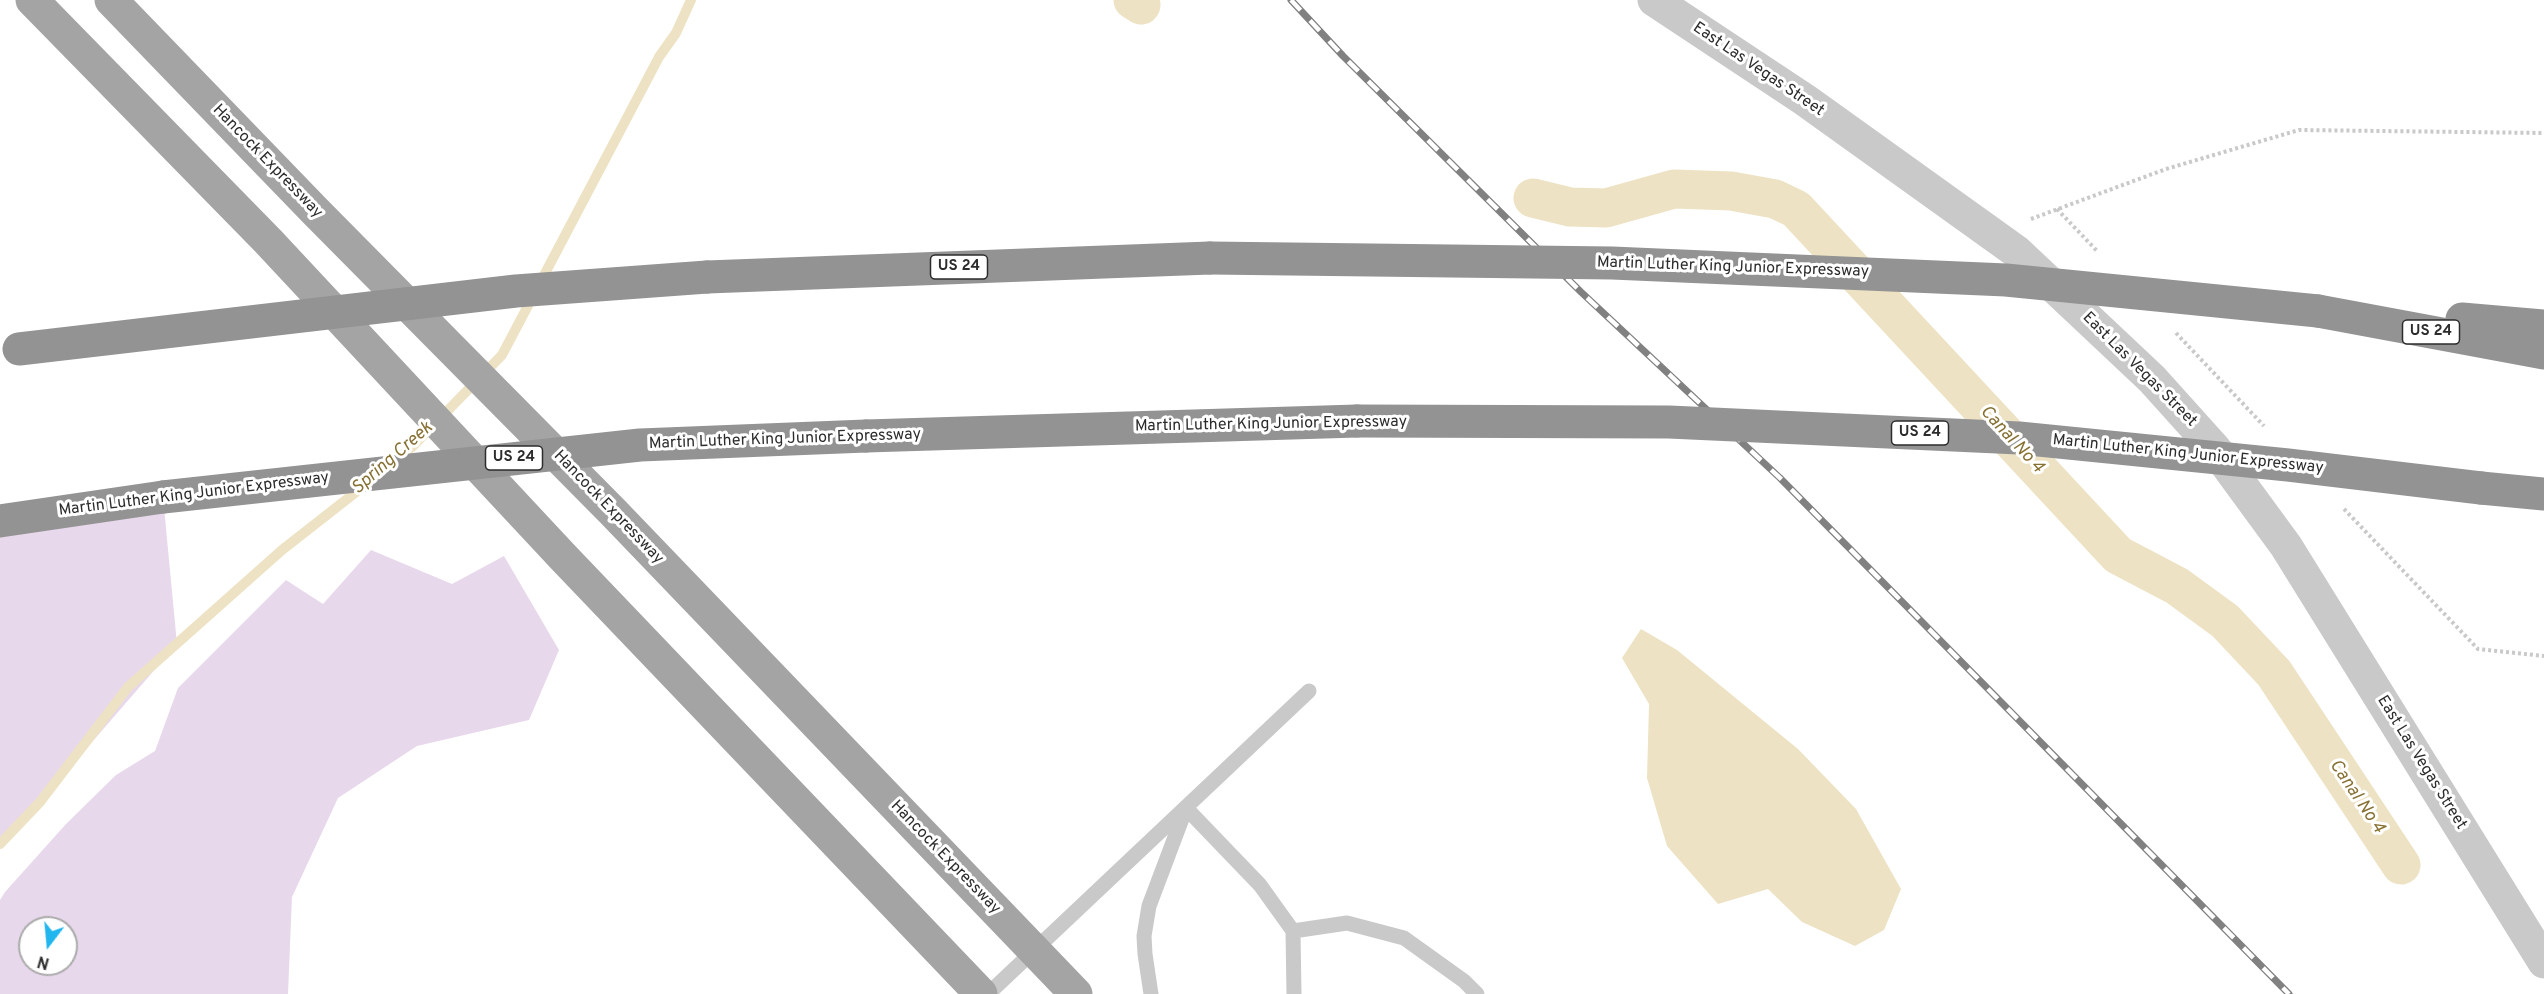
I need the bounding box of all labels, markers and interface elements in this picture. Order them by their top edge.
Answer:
street label: East Las Vegas Street [1689,19,1827,121]
street label: Hancock Expressway [208,101,326,223]
street label: Martin Luther King Junior Expressway [1597,254,1869,282]
road number: US 24 [930,255,988,279]
street label: East Las Vegas Street [2078,309,2200,431]
road number: US 24 [2402,320,2460,344]
water label: Canal No 4 [1974,402,2048,478]
street label: Martin Luther King Junior Expressway [1135,413,1407,437]
water label: Spring Creek [348,418,438,500]
road number: US 24 [1892,421,1948,445]
street label: Martin Luther King Junior Expressway [649,426,921,454]
street label: Martin Luther King Junior Expressway [2052,431,2324,479]
road number: US 24 [486,446,542,470]
street label: Hancock Expressway [549,447,667,569]
street label: Martin Luther King Junior Expressway [58,469,330,521]
street label: East Las Vegas Street [2372,692,2470,834]
water label: Canal No 4 [2323,756,2389,838]
street label: Hancock Expressway [886,797,1004,919]
north arrow [18,916,78,976]
text: N [35,950,52,973]

